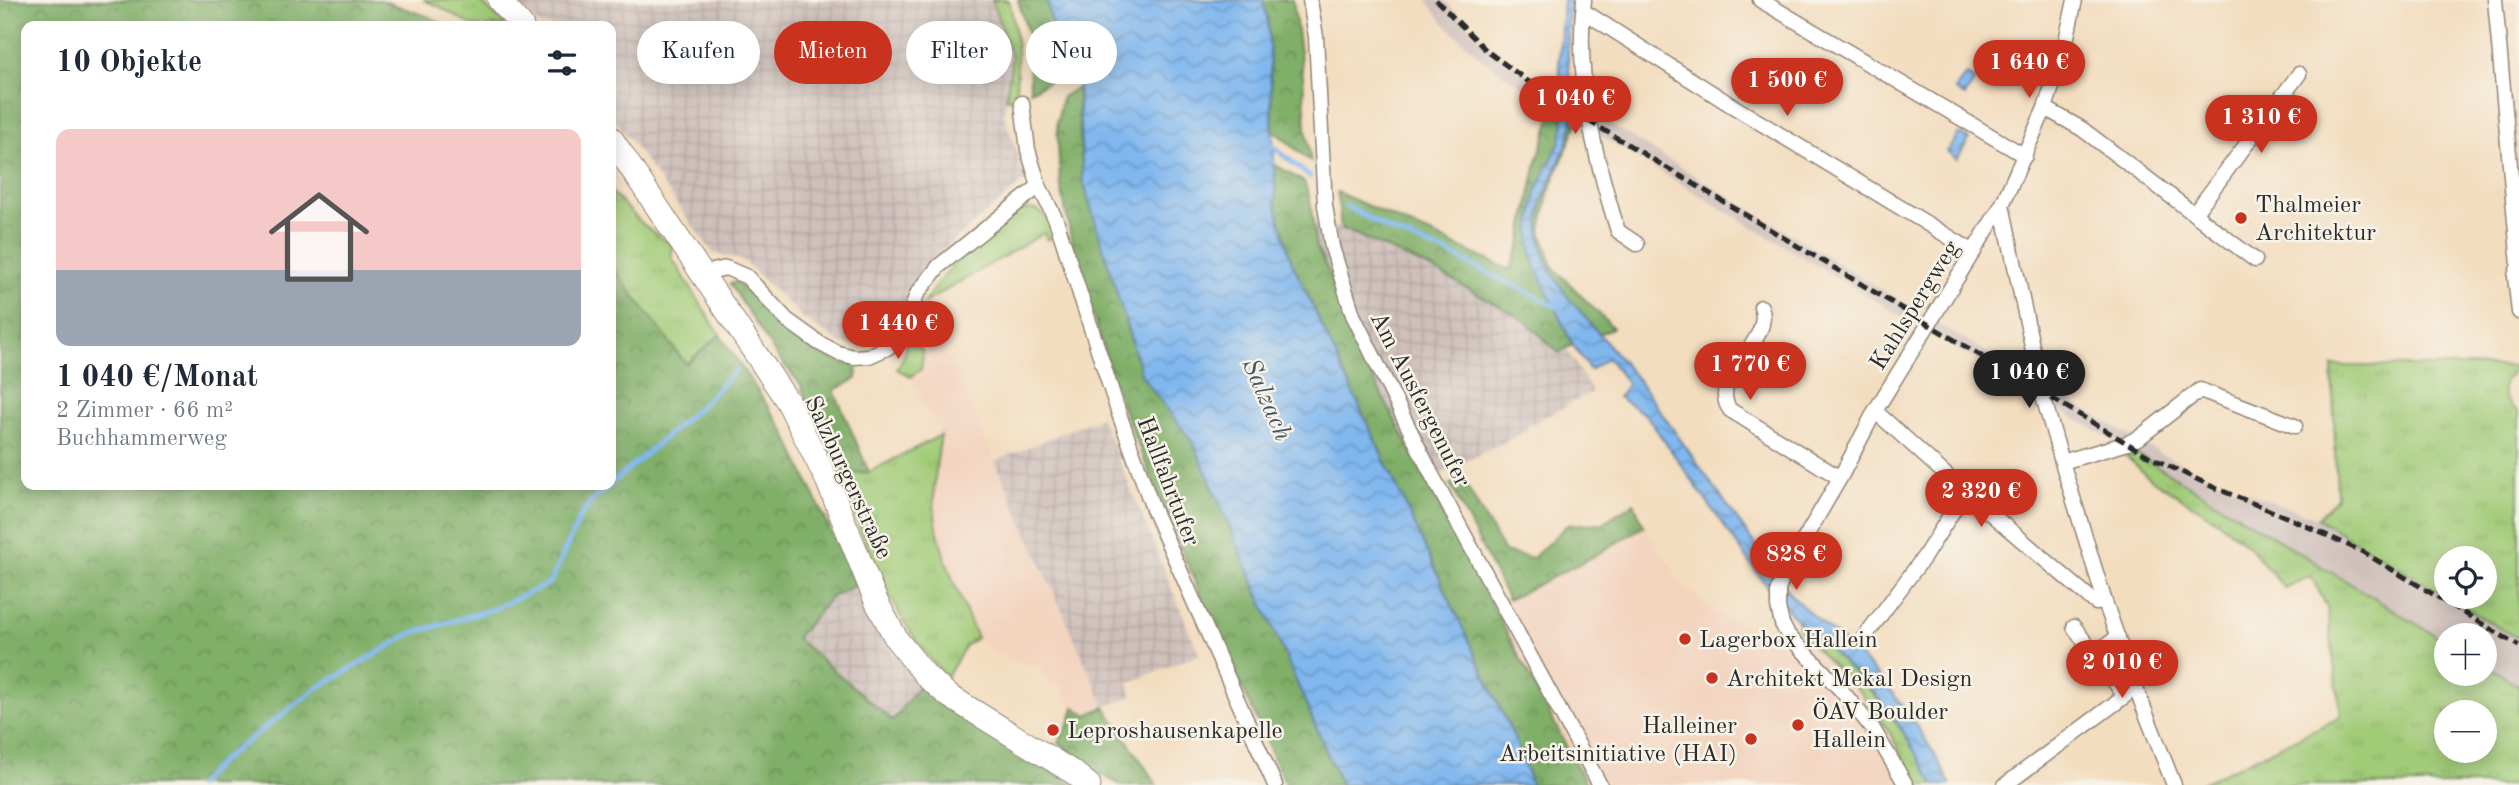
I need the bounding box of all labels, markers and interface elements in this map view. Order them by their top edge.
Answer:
chip: Kaufen [637,21,760,84]
chip: Mieten [774,21,892,84]
chip: Filter [906,21,1012,84]
chip: Neu [1026,21,1117,84]
pin: 1 640 € [1964,41,2094,100]
icon: filters [543,44,581,82]
text: 10 Objekte [56,48,202,78]
text: 1 640 € [1989,51,2069,74]
pin: 1 500 € [1722,58,1852,118]
text: 1 500 € [1747,69,1827,92]
pin: 1 040 € [1510,76,1640,136]
text: 1 040 € [1535,87,1615,110]
pin: 1 310 € [2196,96,2326,155]
text: 1 310 € [2221,106,2301,129]
icon: home [256,174,382,300]
place label: Thalmeier Architektur [2255,194,2376,246]
marker: Thalmeier Architektur [2233,210,2249,226]
street label: Kahlspergweg [1866,237,1965,375]
pin: 1 440 € [833,302,963,361]
street label: Am Ausfergenufer [1365,308,1474,492]
text: 1 440 € [858,312,938,335]
pin: 1 770 € [1685,342,1815,402]
pin: 1 040 € [1964,350,2094,410]
text: 1 770 € [1710,353,1790,376]
water label: Salzach [1237,355,1296,445]
text: 1 040 € [1989,361,2069,384]
text: 1 040 €/Monat [56,363,258,393]
street label: Salzburgerstraße [799,393,895,563]
text: 2 Zimmer · 66 m² [56,399,233,422]
street label: Hallfahrtufer [1131,414,1203,550]
text: Buchhammerweg [56,427,227,450]
pin: 2 320 € [1916,470,2046,529]
text: 2 320 € [1941,480,2021,503]
pin: 828 € [1747,532,1845,592]
text: 828 € [1766,543,1826,566]
map controls [2434,546,2497,763]
button: locate [2434,546,2497,609]
button: + [2434,623,2497,686]
place label: Lagerbox Hallein [1699,629,1878,653]
marker: Lagerbox Hallein [1677,631,1693,647]
pin: 2 010 € [2057,640,2187,700]
text: 2 010 € [2082,651,2162,674]
place label: Architekt Mekal Design [1726,668,1973,692]
marker: Architekt Mekal Design [1704,670,1720,686]
place label: ÖAV Boulder Hallein [1812,697,1948,753]
button: − [2434,700,2497,763]
place label: Halleiner Arbeitsinitiative (HAI) [1499,715,1737,767]
marker: ÖAV Boulder Hallein [1790,717,1806,733]
place label: Leproshausenkapelle [1067,720,1283,744]
marker: Leproshausenkapelle [1045,722,1061,738]
marker: Halleiner Arbeitsinitiative (HAI) [1743,731,1759,747]

